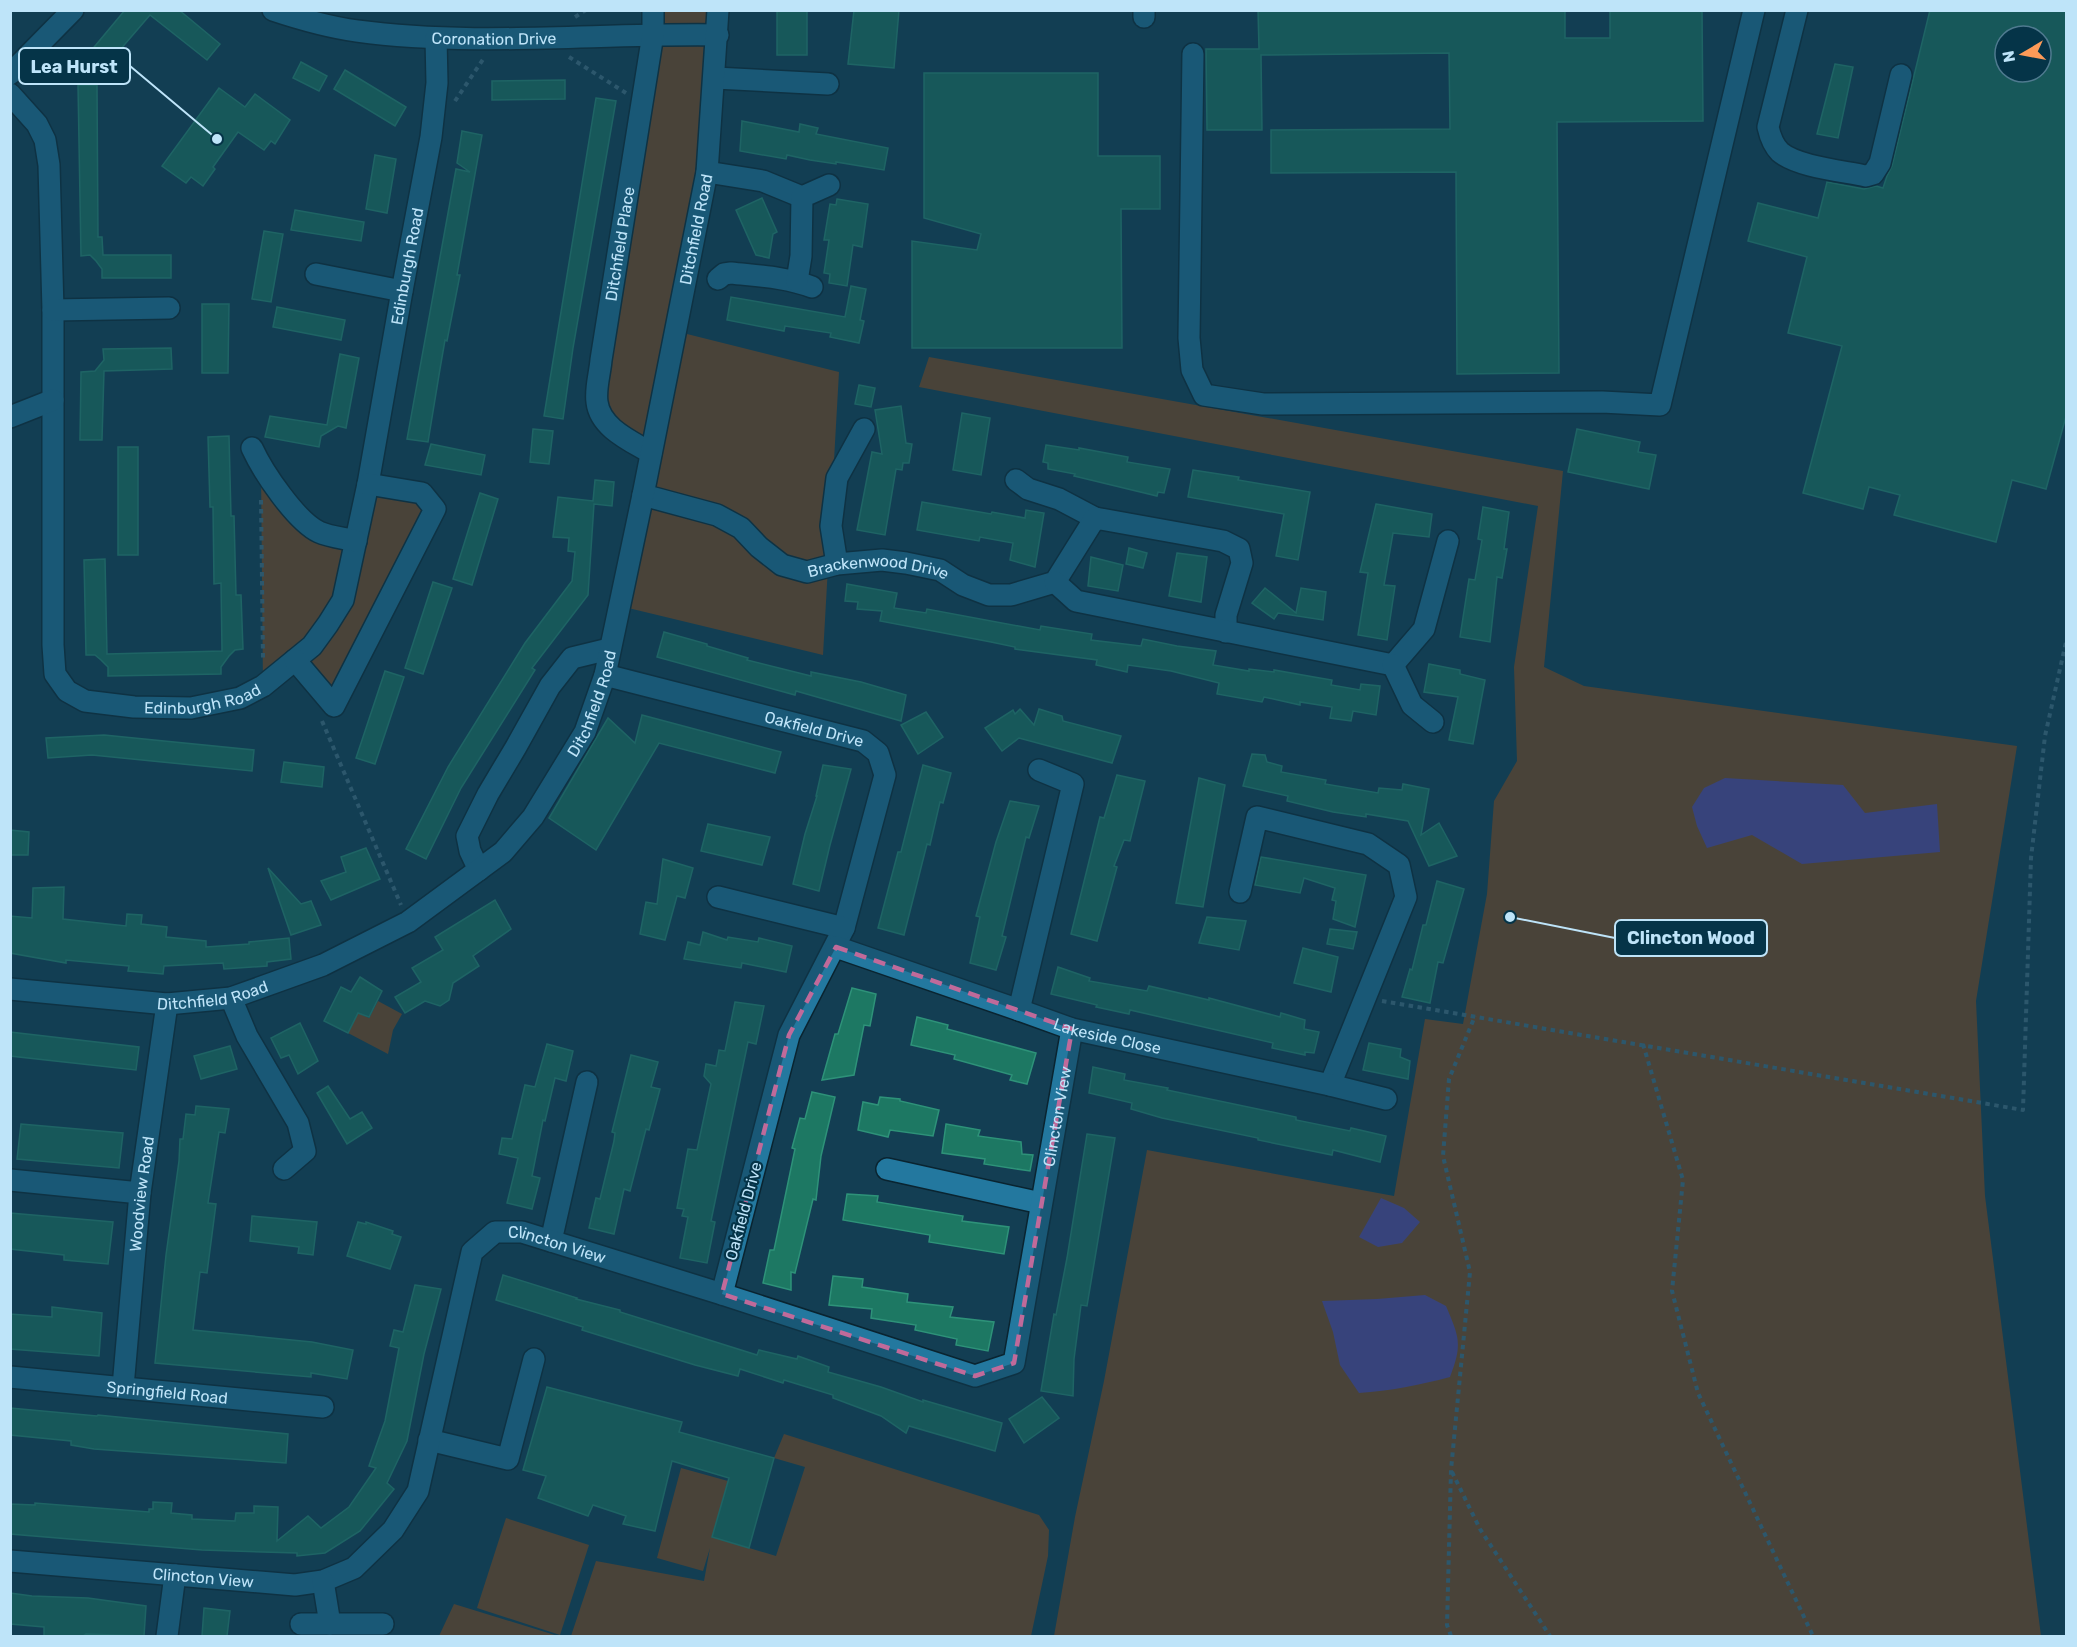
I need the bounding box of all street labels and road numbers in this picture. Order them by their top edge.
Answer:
street label: Coronation Drive [431,29,557,49]
street label: Ditchfield Road [676,172,716,286]
street label: Ditchfield Place [602,185,639,303]
street label: Edinburgh Road [387,206,427,327]
street label: Brackenwood Drive [805,551,953,584]
street label: Ditchfield Road [563,648,620,760]
street label: Edinburgh Road [144,680,264,719]
street label: Oakfield Drive [763,707,866,751]
street label: Ditchfield Road [156,977,270,1014]
street label: Lakeside Close [1051,1014,1163,1058]
street label: Clincton View [1039,1065,1075,1168]
street label: Woodview Road [126,1135,158,1253]
street label: Oakfield Drive [721,1160,766,1263]
street label: Clincton View [508,1223,608,1268]
street label: Springfield Road [106,1377,229,1408]
street label: Clincton View [152,1564,255,1592]

